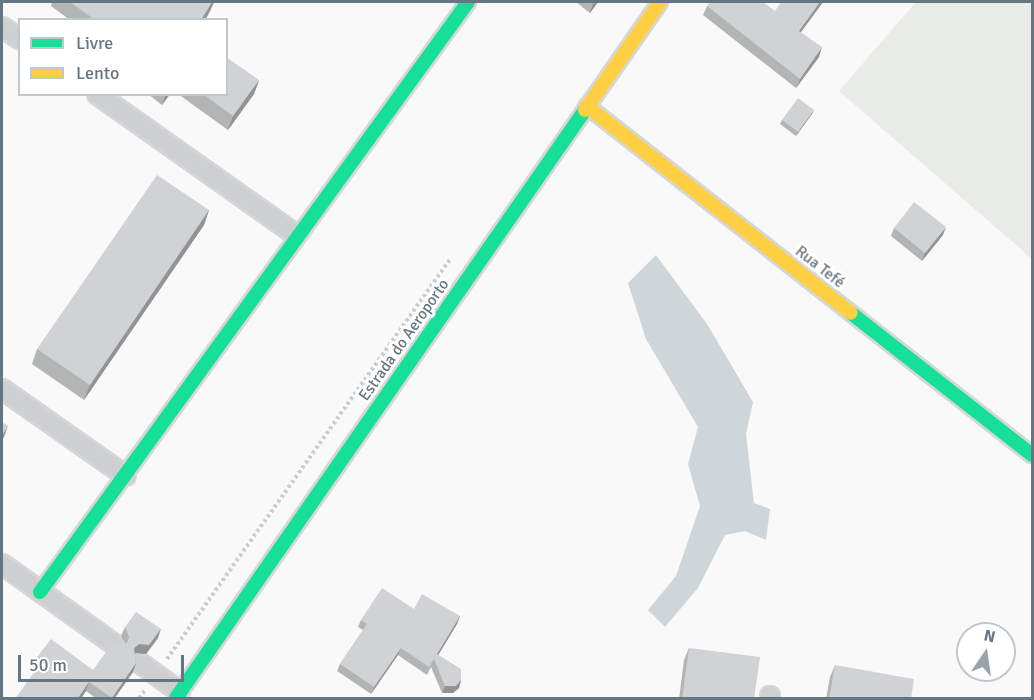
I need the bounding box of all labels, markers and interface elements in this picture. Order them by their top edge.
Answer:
legend [18,18,228,96]
text: Livre [76,32,113,54]
text: Lento [76,62,119,84]
street label: Rua Tefé [791,242,849,292]
street label: Estrada do Aeroporto [355,275,453,405]
north arrow [956,622,1016,682]
text: N [982,625,997,647]
scale bar [21,643,188,681]
text: 50 m [29,654,67,676]

